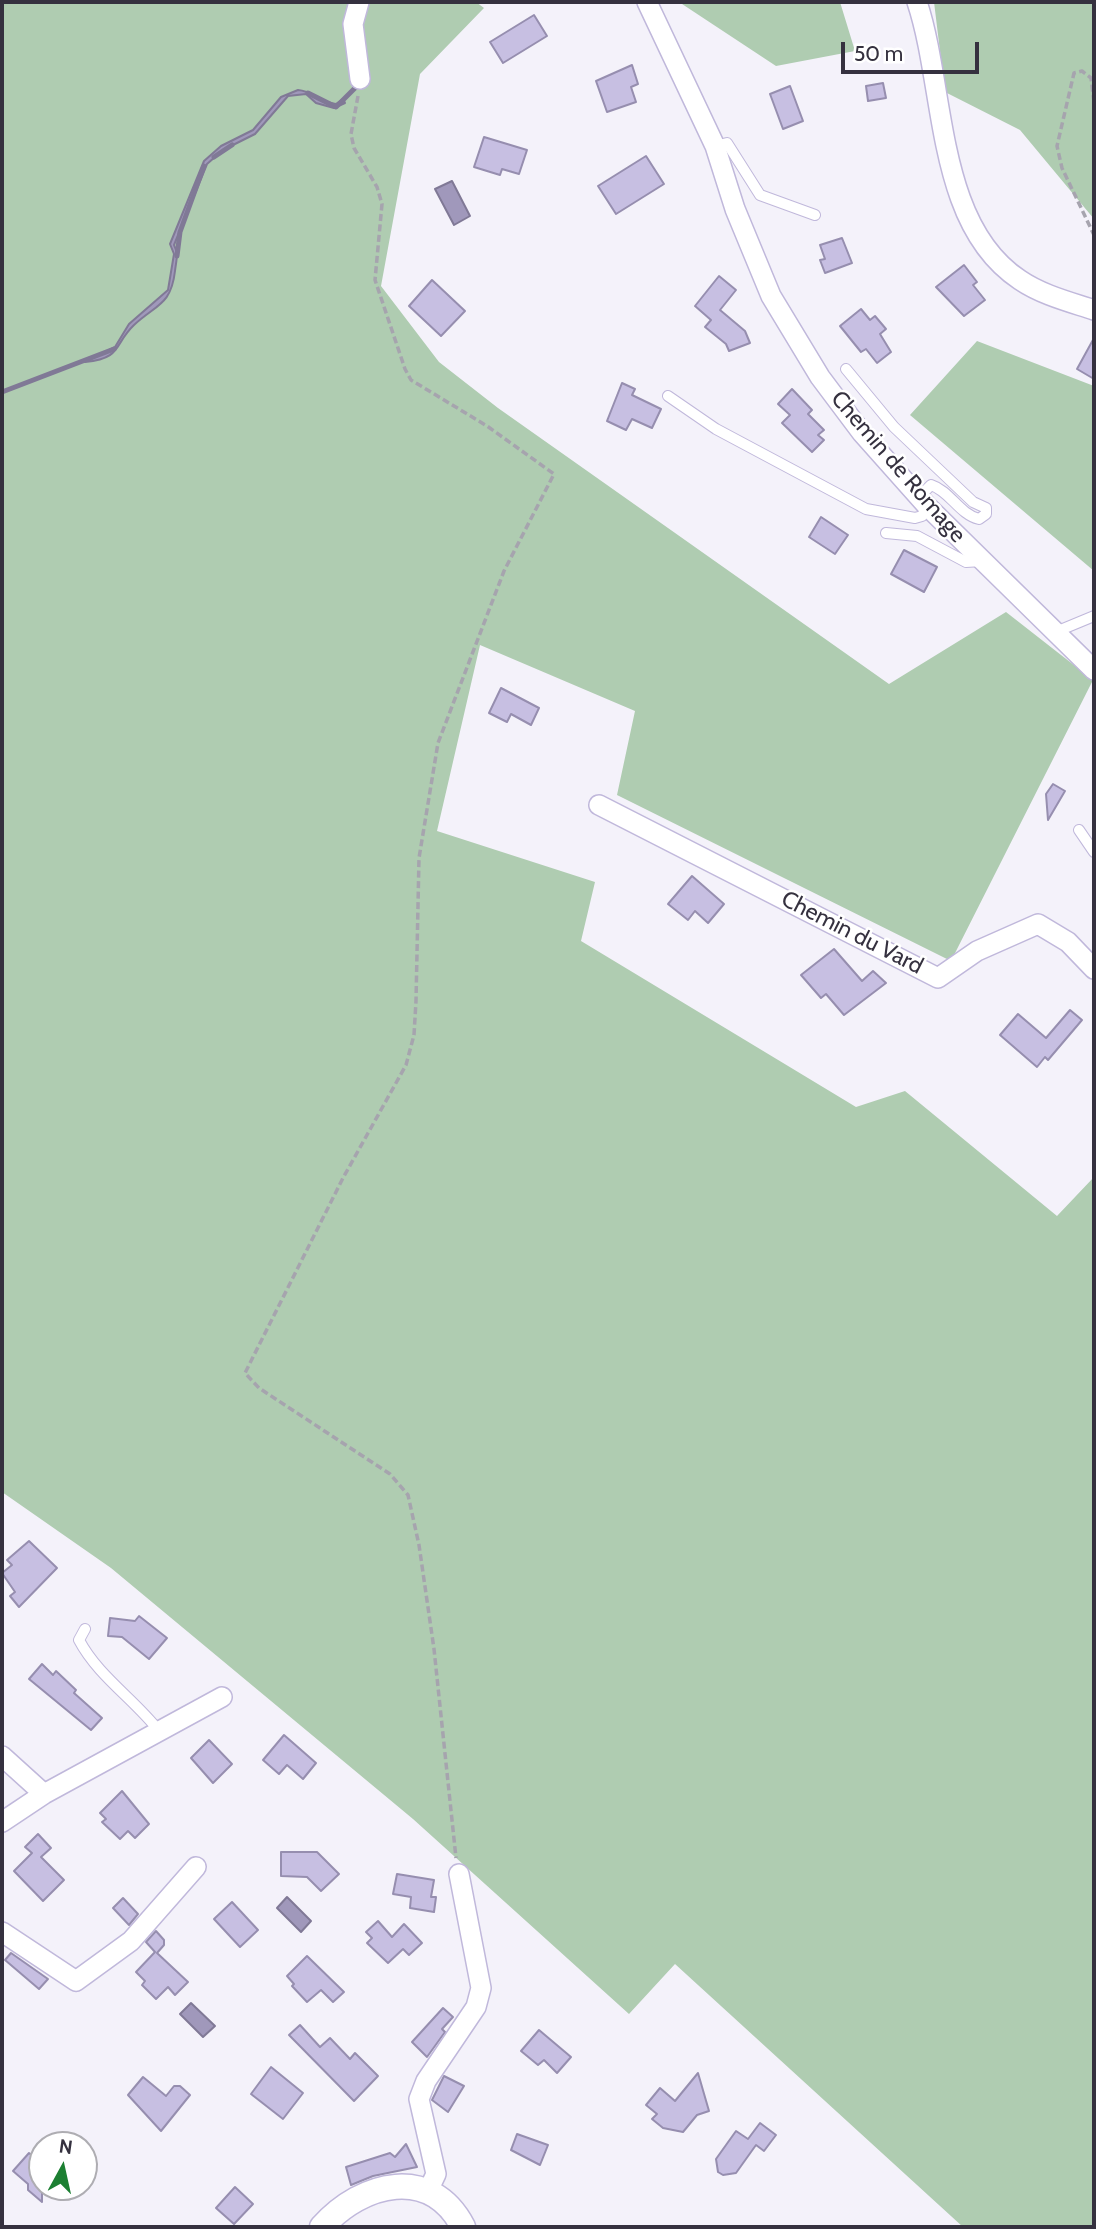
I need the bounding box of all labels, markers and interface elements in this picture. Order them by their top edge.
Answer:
scale bar [844,28,982,72]
text: 50 m [854,41,903,66]
street label: Chemin de Romage [825,386,971,548]
street label: Chemin du Vard [777,885,927,981]
north arrow [28,2131,98,2201]
text: N [57,2134,74,2159]

